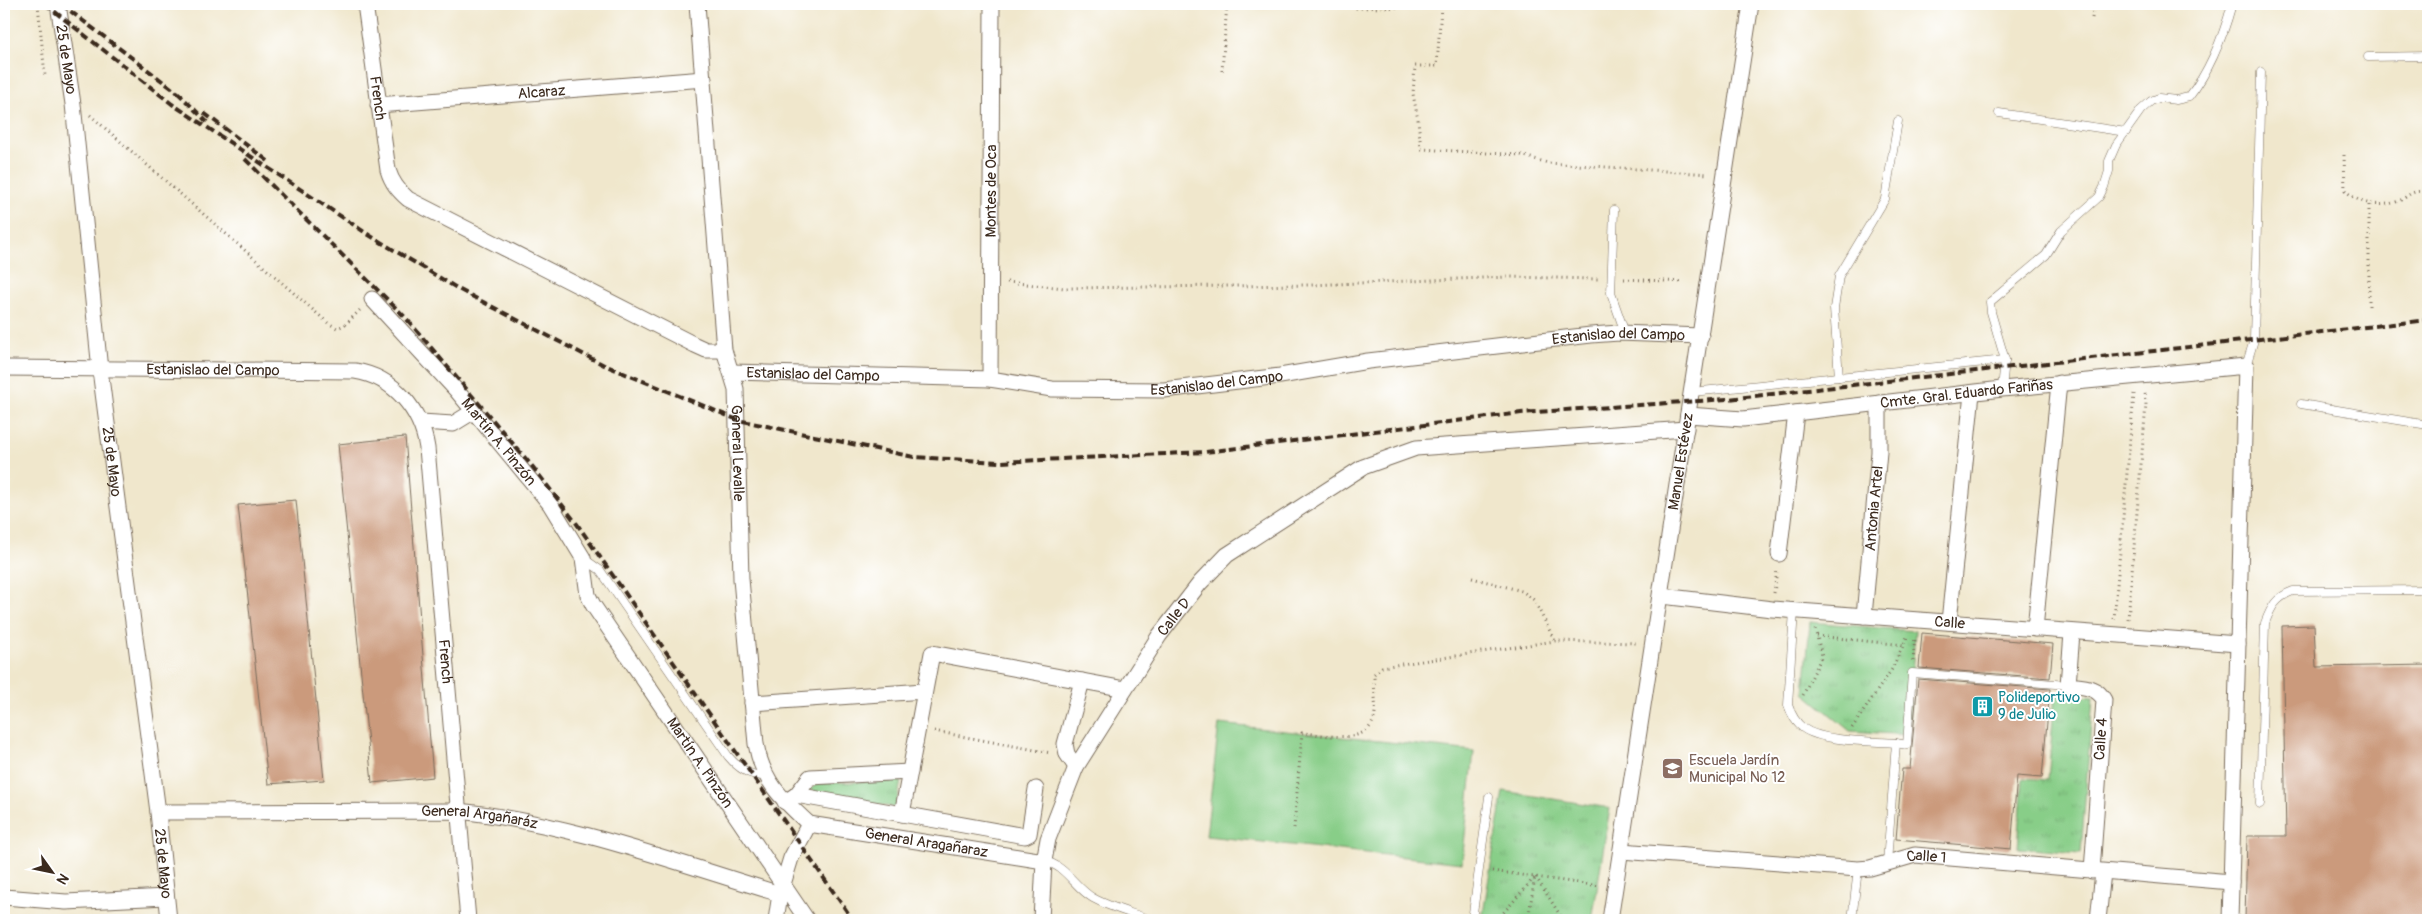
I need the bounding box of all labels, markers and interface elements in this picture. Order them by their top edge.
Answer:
street label: 25 de Mayo [52,23,81,96]
street label: French [366,75,390,121]
street label: Alcaraz [517,81,566,103]
street label: Montes de Oca [981,145,1001,237]
street label: Estanislao del Campo [1551,323,1685,349]
street label: Estanislao del Campo [146,360,280,380]
street label: Estanislao del Campo [746,363,880,386]
street label: Estanislao del Campo [1150,366,1284,400]
street label: Cmte. Gral. Eduardo Fariñas [1879,375,2054,413]
street label: M.artín A. Pinzón [457,394,540,490]
street label: General Levalle [727,405,748,502]
street label: Manuel Estévez [1664,411,1697,511]
street label: 25 de Mayo [98,426,126,498]
street label: Antonia Artel [1860,465,1887,552]
street label: Calle D [1153,594,1195,640]
street label: Calle [1934,612,1966,633]
street label: French [434,639,457,684]
place label: Polideportivo 9 de Julio [1998,688,2080,724]
building icon: Polideportivo 9 de Julio [1970,694,1994,718]
street label: Martín A. Pinzón [663,714,738,812]
street label: Calle 4 [2090,717,2112,761]
place label: Escuela Jardín Municipal Nº 12 [1689,751,1785,787]
school or university icon: Escuela Jardín Municipal Nº 12 [1661,757,1685,781]
street label: General Argañaráz [421,801,540,833]
street label: General Aragañaraz [864,823,990,862]
street label: 25 de Mayo [150,828,176,899]
north arrow [28,846,78,896]
street label: Calle 1 [1904,846,1947,867]
text: N [53,870,72,887]

